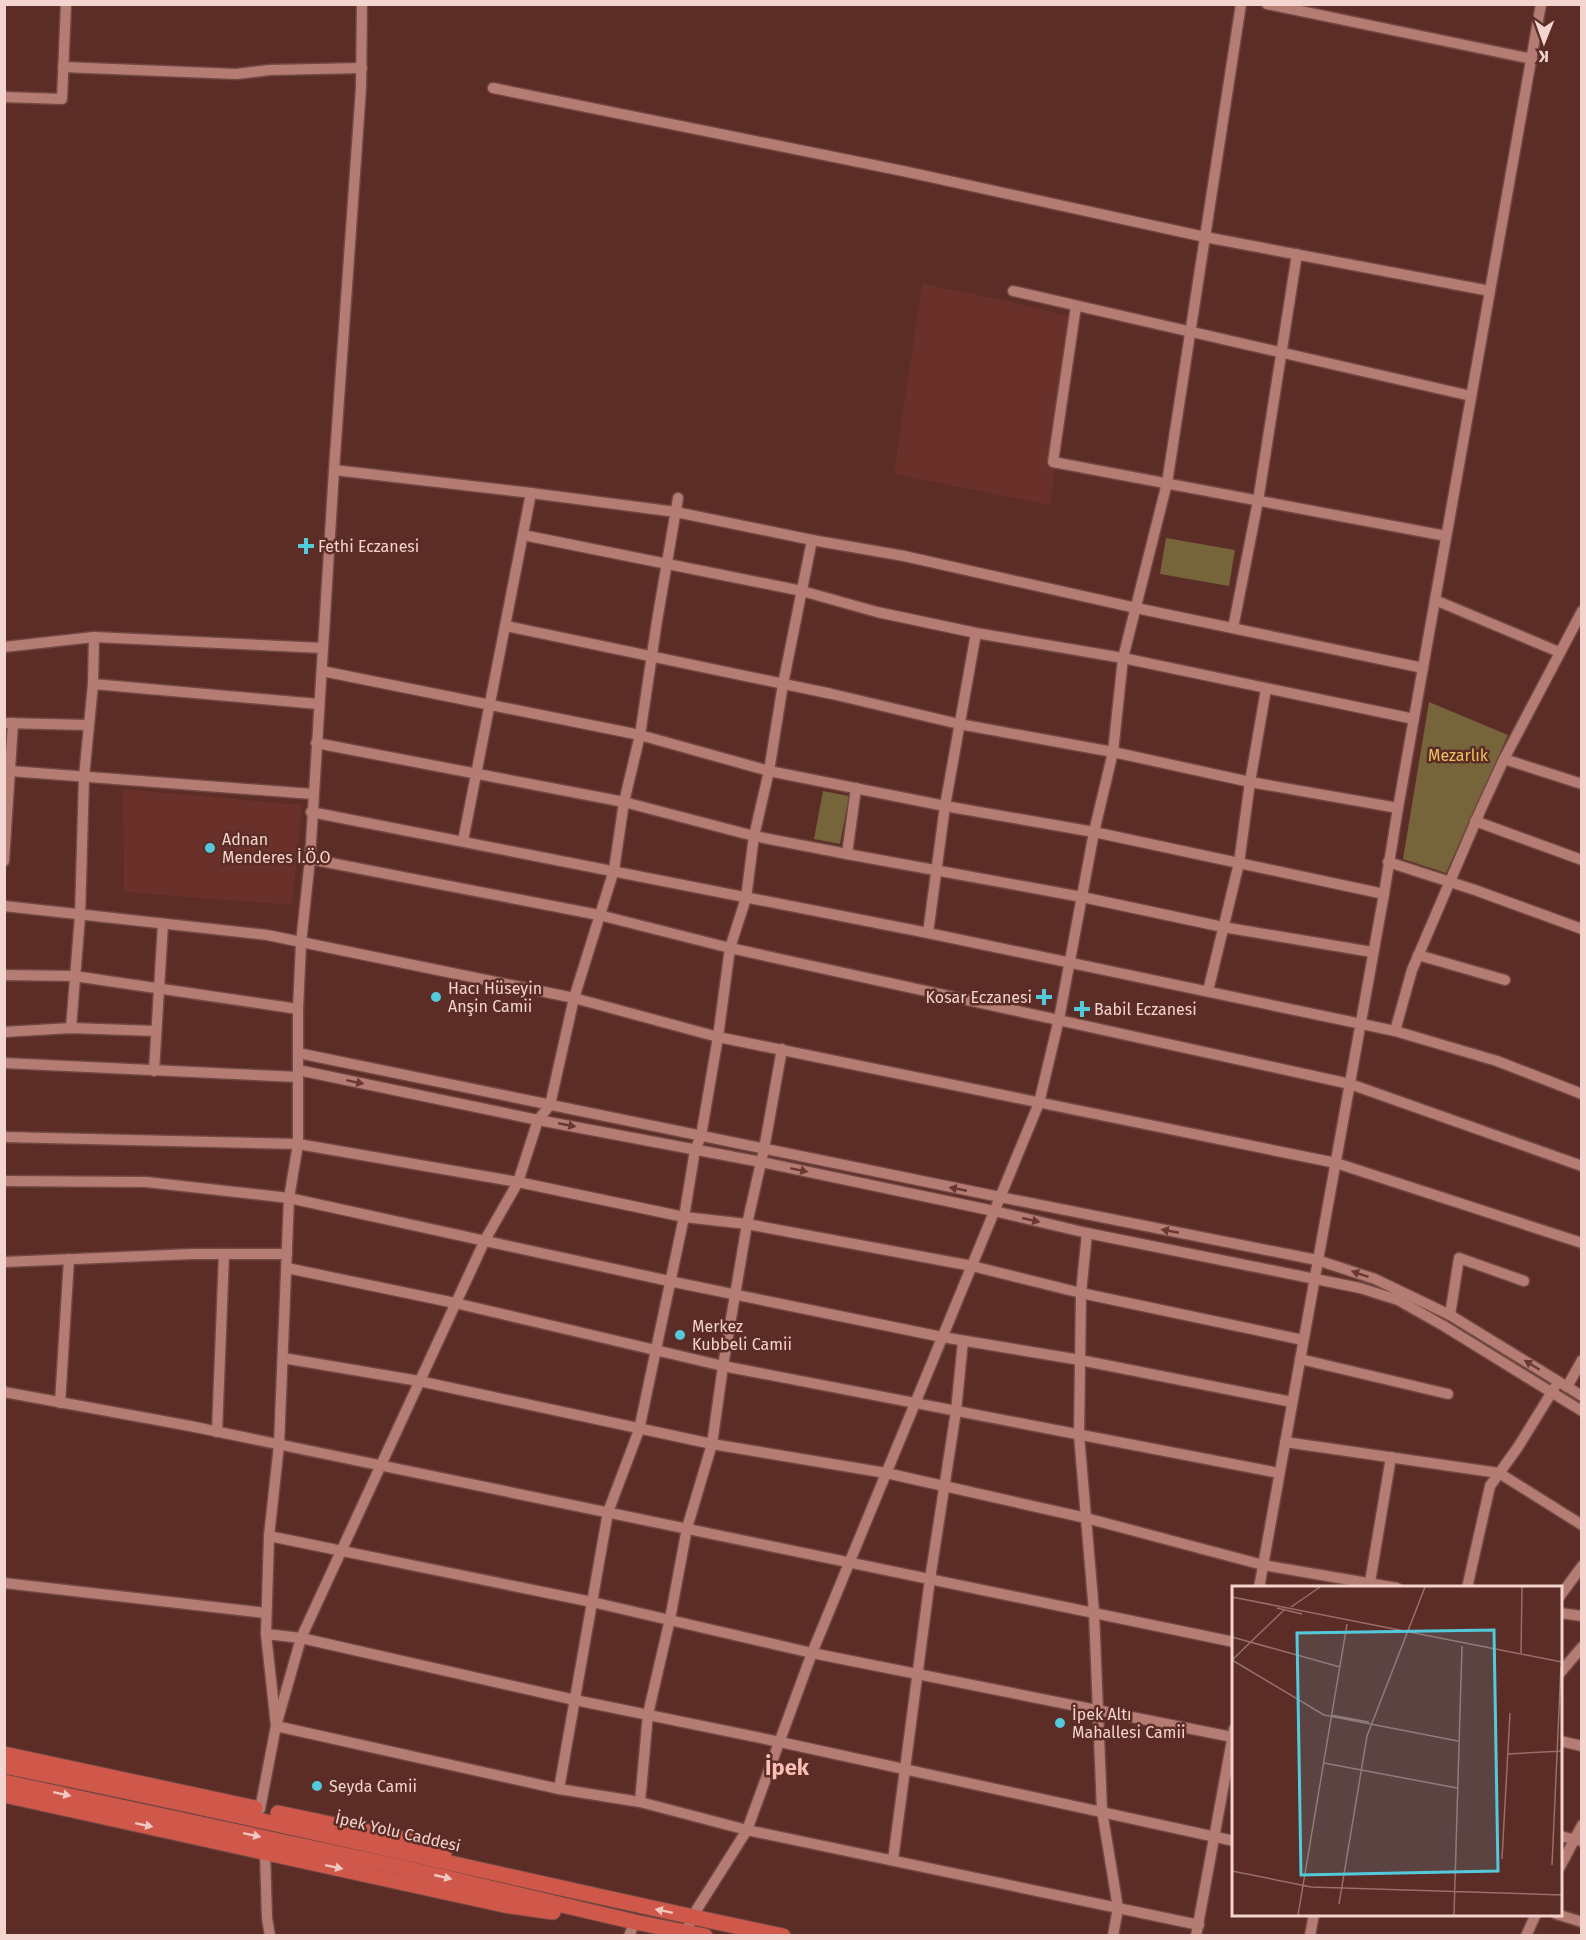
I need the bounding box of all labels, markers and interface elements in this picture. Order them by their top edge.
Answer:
north arrow [1514,12,1574,72]
text: K [1538,47,1549,66]
place label: Fethi Eczanesi [318,537,419,556]
marker: Fethi Eczanesi [299,539,313,553]
park label: Mezarlık [1428,746,1489,765]
place label: Adnan Menderes İ.Ö.O [222,830,331,867]
marker: Adnan Menderes İ.Ö.O [203,841,217,855]
place label: Hacı Hüseyin Anşin Camii [448,979,542,1017]
place label: Kosar Eczanesi [926,988,1032,1007]
marker: Hacı Hüseyin Anşin Camii [429,990,443,1004]
marker: Kosar Eczanesi [1037,990,1051,1004]
place label: Babil Eczanesi [1094,1000,1197,1019]
marker: Babil Eczanesi [1075,1002,1089,1016]
one-way arrow [346,1078,365,1087]
one-way arrow [557,1121,576,1130]
one-way arrow [790,1166,809,1175]
one-way arrow [948,1184,967,1193]
one-way arrow [1022,1216,1040,1226]
one-way arrow [1160,1226,1179,1235]
one-way arrow [1351,1269,1369,1278]
place label: Merkez Kubbeli Camii [692,1317,792,1354]
marker: Merkez Kubbeli Camii [673,1328,687,1342]
one-way arrow [1524,1360,1540,1371]
inset map [1232,1586,1562,1916]
place label: İpek Altı Mahallesi Camii [1072,1704,1186,1742]
marker: İpek Altı Mahallesi Camii [1053,1716,1067,1730]
district label: İpek [765,1754,810,1781]
place label: Seyda Camii [329,1777,417,1796]
marker: Seyda Camii [310,1779,324,1793]
one-way arrow [53,1790,72,1799]
street label: İpek Yolu Caddesi [333,1807,463,1856]
one-way arrow [134,1821,153,1831]
one-way arrow [243,1831,262,1840]
one-way arrow [325,1863,344,1872]
one-way arrow [434,1873,452,1883]
one-way arrow [655,1905,673,1915]

